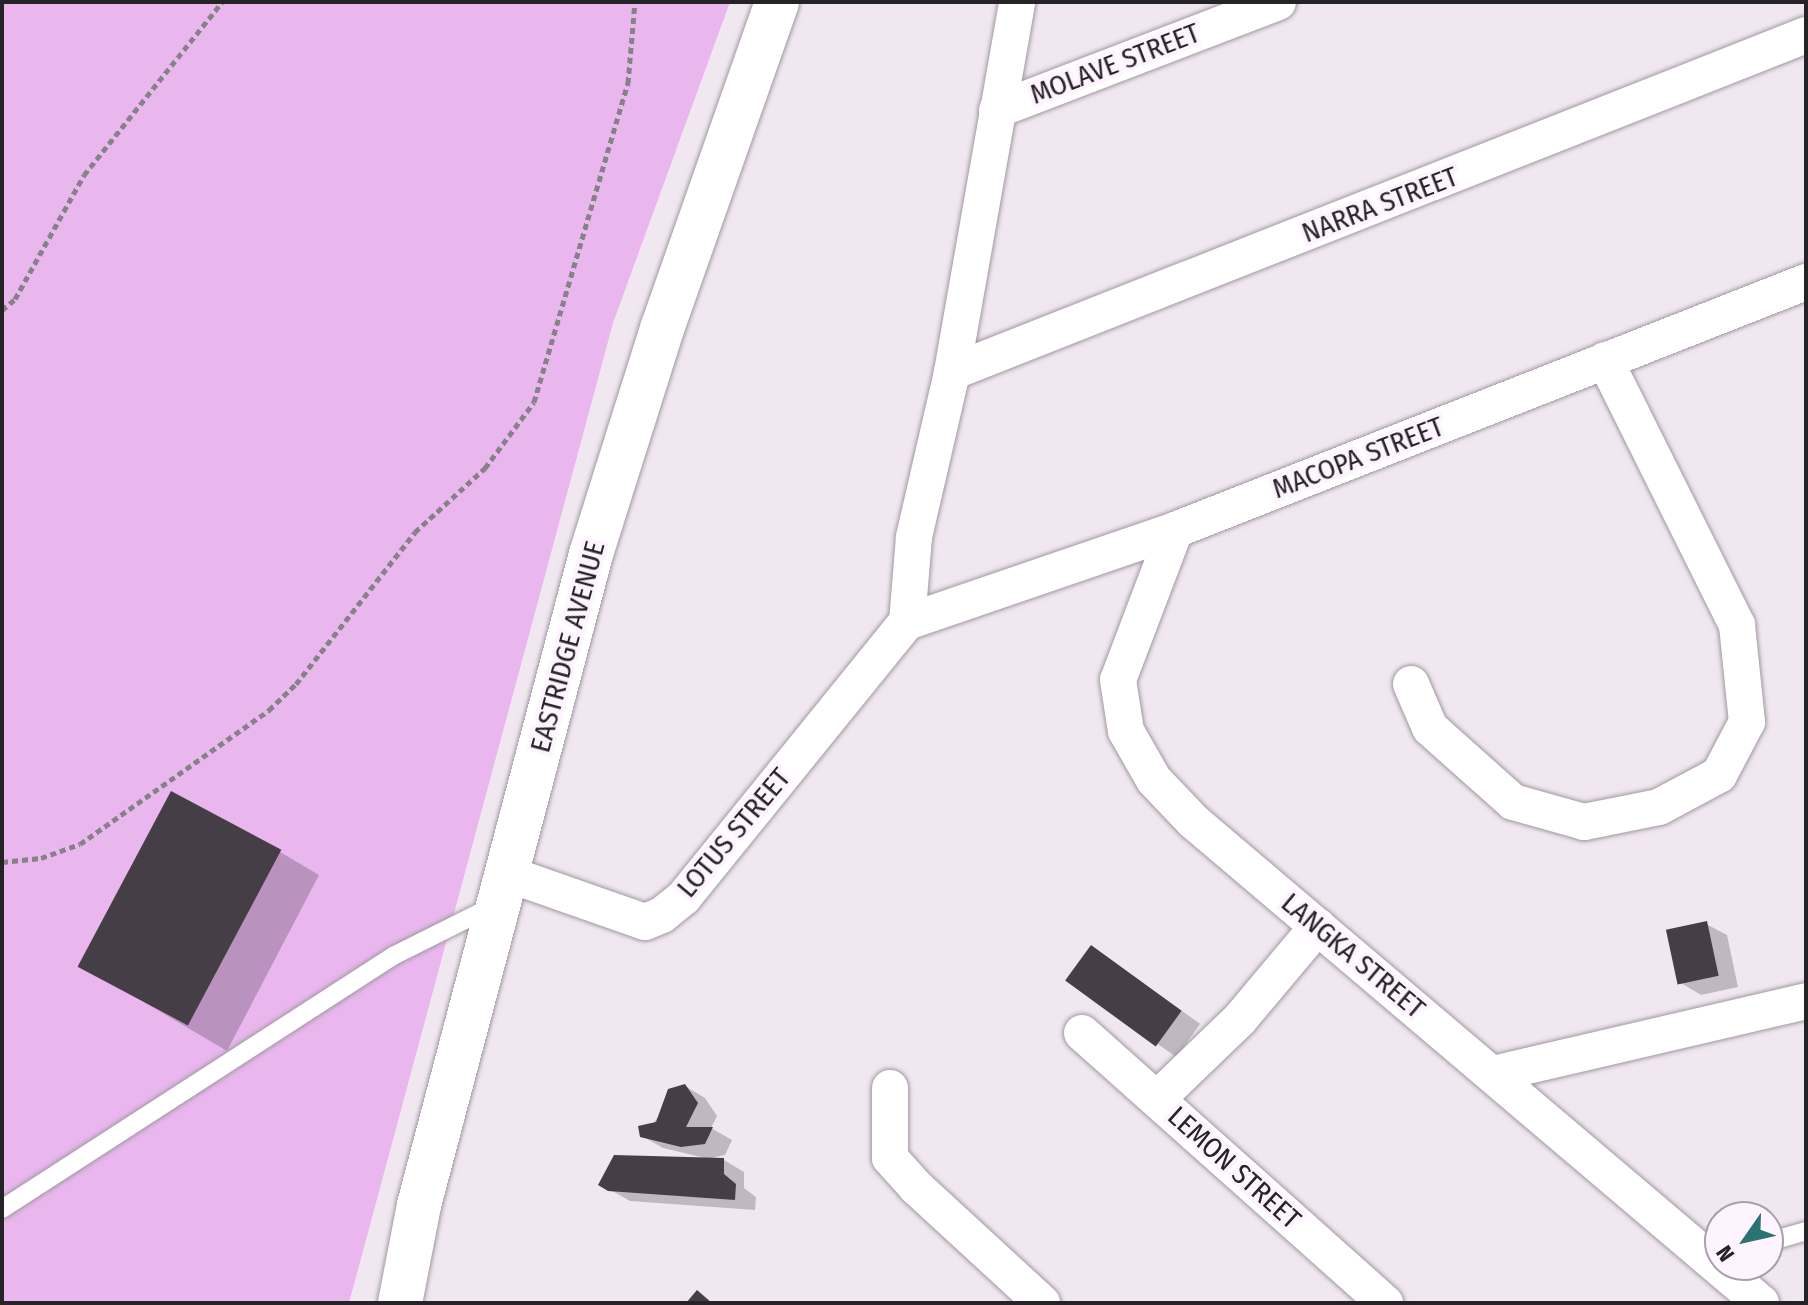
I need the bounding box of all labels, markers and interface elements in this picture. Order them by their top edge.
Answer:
street label: MOLAVE STREET [1026,16,1204,112]
street label: NARRA STREET [1297,160,1463,250]
street label: MACOPA STREET [1268,410,1448,506]
street label: EASTRIDGE AVENUE [524,538,612,756]
street label: LOTUS STREET [670,762,798,904]
street label: LANGKA STREET [1274,886,1432,1026]
street label: LEMON STREET [1161,1100,1307,1236]
north arrow [1704,1201,1784,1281]
text: N [1710,1241,1740,1267]

